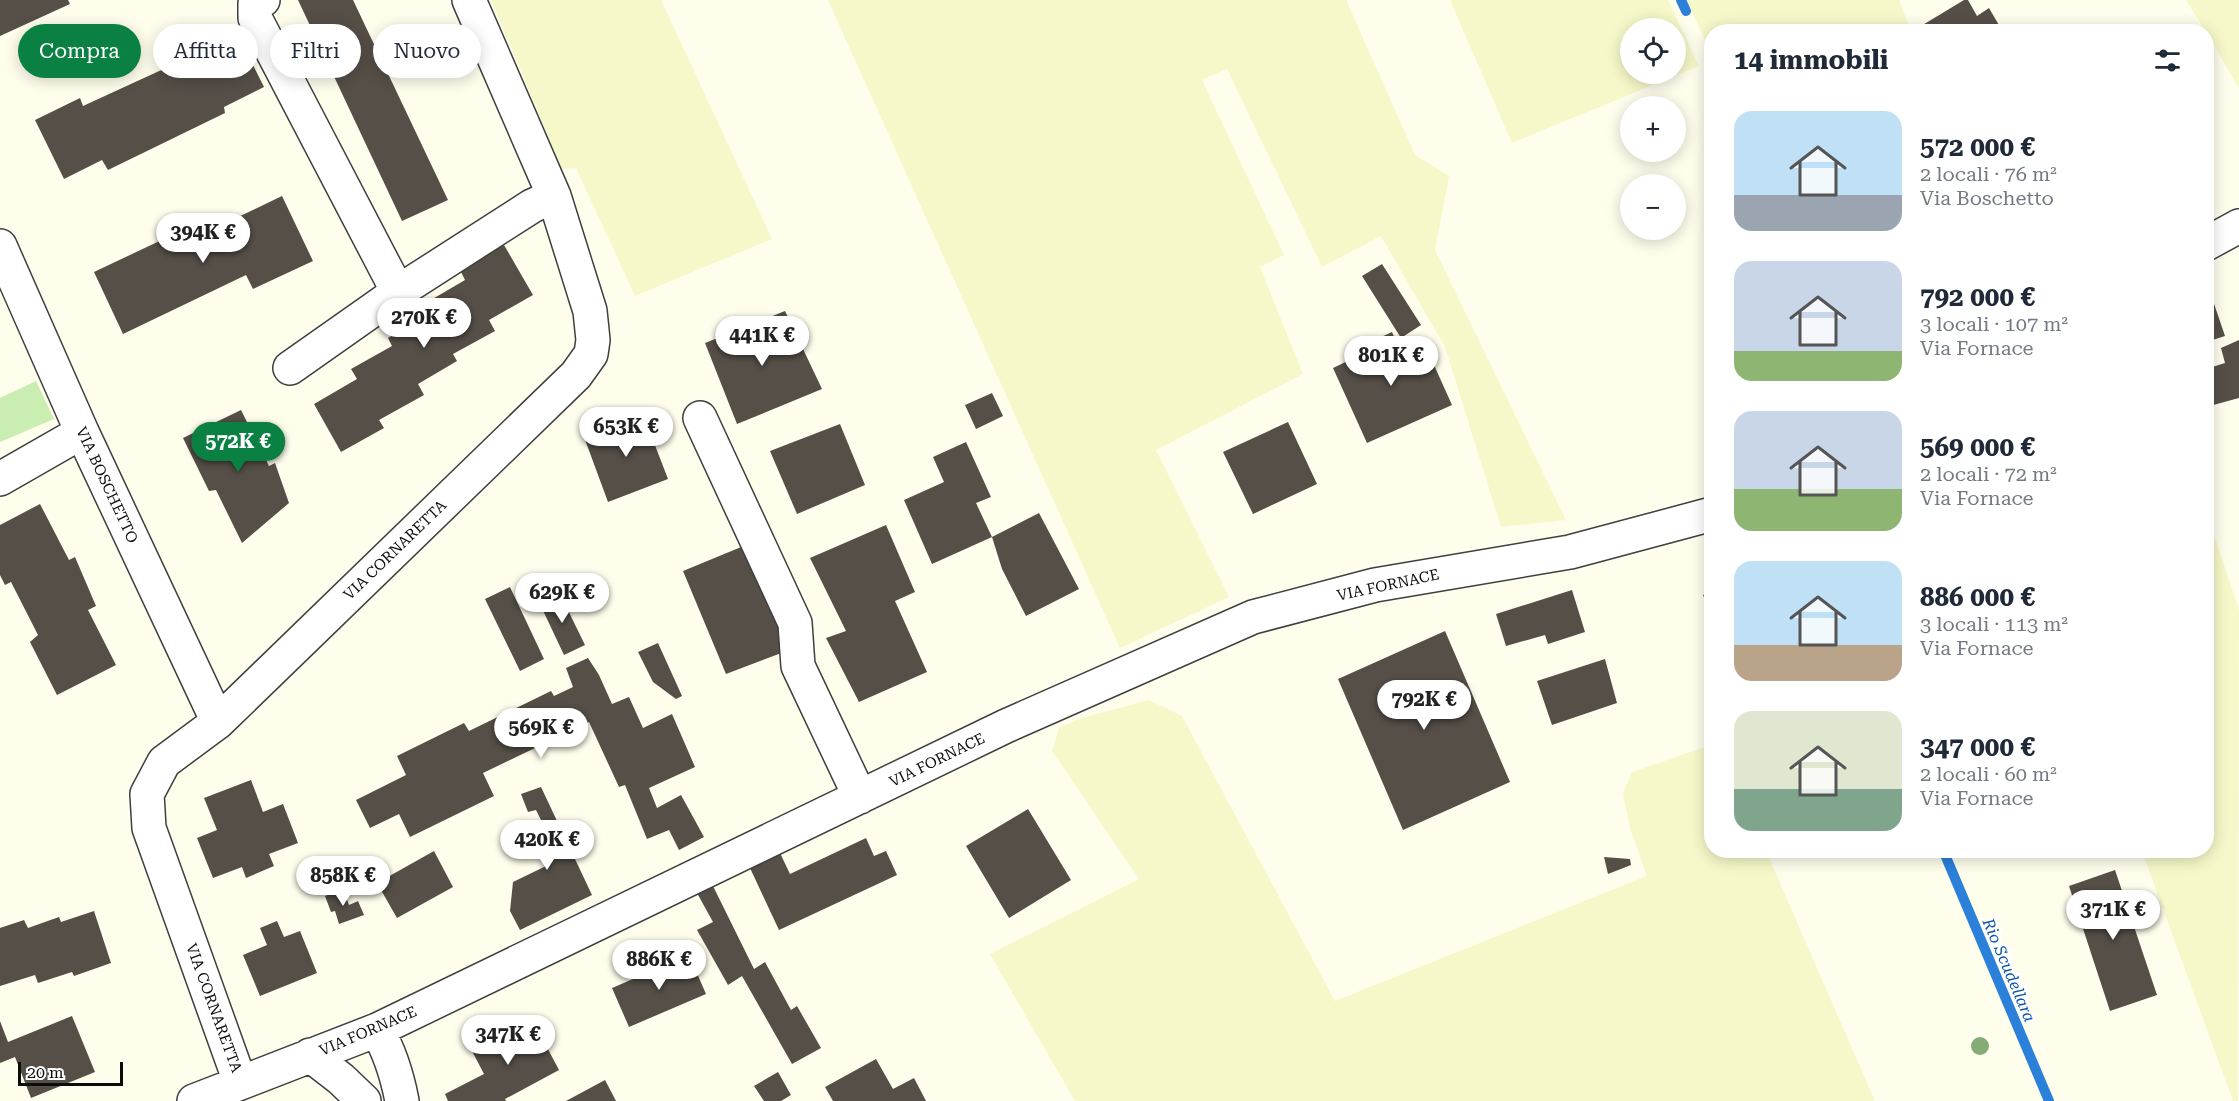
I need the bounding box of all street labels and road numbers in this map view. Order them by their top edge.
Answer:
street label: VIA BOSCHETTO [72,424,142,546]
street label: VIA CORNARETTA [340,496,450,604]
street label: VIA FORNACE [1335,565,1441,605]
street label: VIA FORNACE [886,729,988,791]
street label: VIA CORNARETTA [182,941,246,1075]
street label: VIA FORNACE [317,1002,419,1060]

